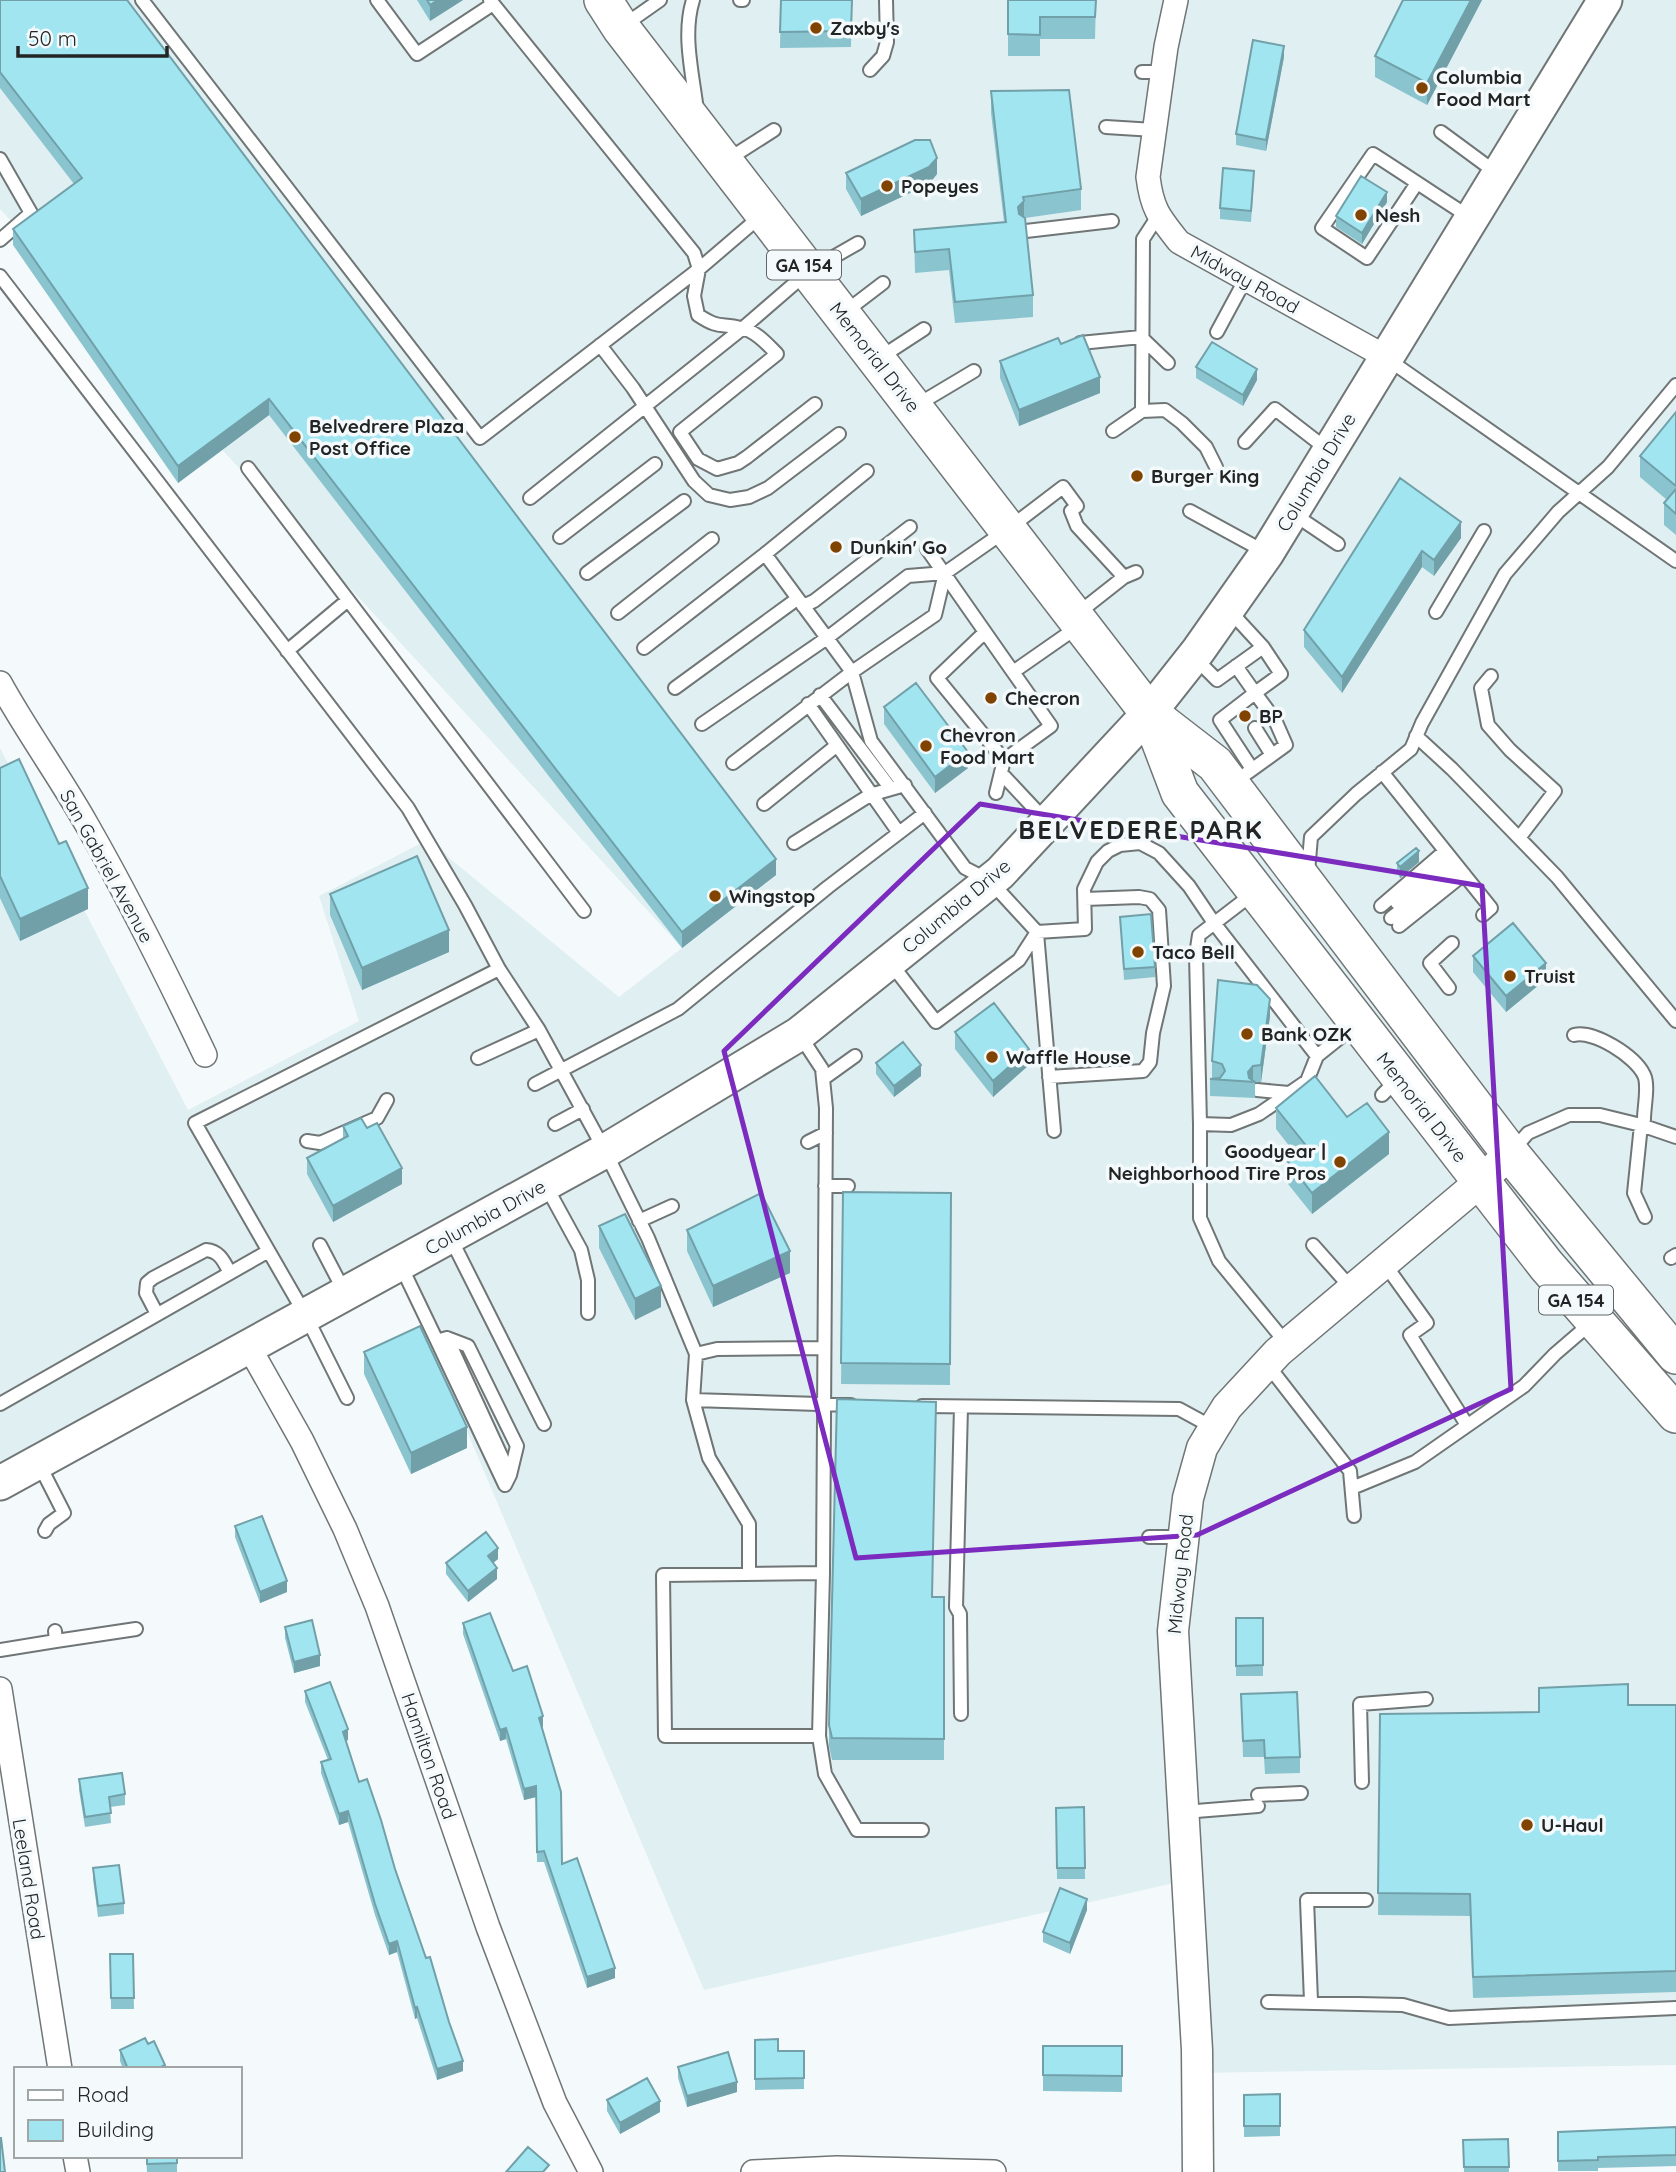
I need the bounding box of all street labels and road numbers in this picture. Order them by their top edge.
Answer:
street label: Midway Road [1187,239,1303,319]
road number: GA 154 [767,250,841,279]
street label: Memorial Drive [824,297,926,417]
street label: Columbia Drive [1271,408,1361,536]
street label: San Gabriel Avenue [55,785,159,947]
street label: Columbia Drive [897,854,1015,958]
street label: Memorial Drive [1371,1047,1473,1167]
street label: Columbia Drive [420,1174,550,1260]
road number: GA 154 [1539,1286,1613,1315]
street label: Midway Road [1162,1513,1198,1635]
street label: Hamilton Road [396,1690,462,1822]
street label: Leeland Road [8,1817,50,1941]

